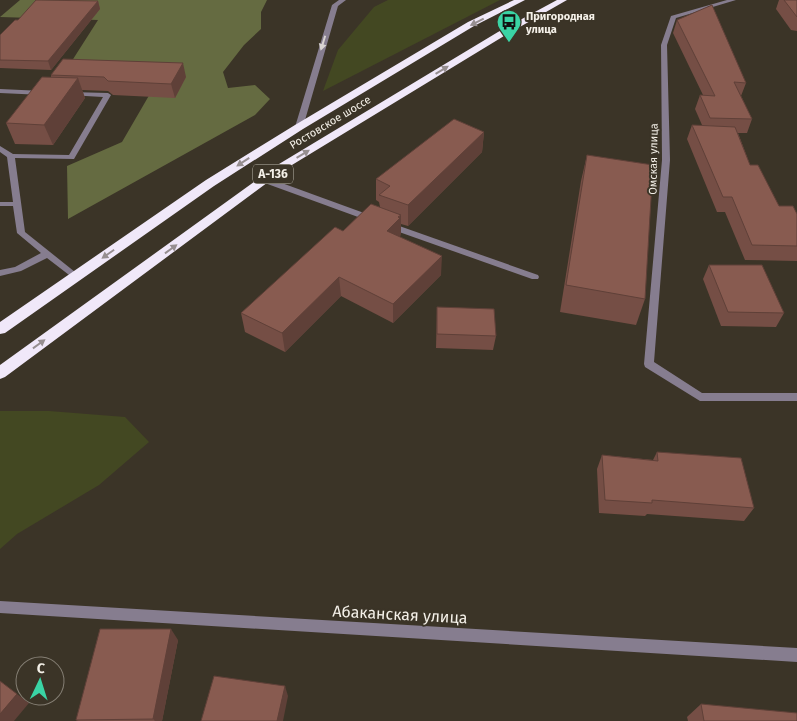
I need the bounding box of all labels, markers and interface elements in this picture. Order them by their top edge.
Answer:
bus stop icon: Пригородная улица [496,9,522,43]
place label: Пригородная улица [525,10,595,36]
one-way arrow [470,18,484,26]
one-way arrow [319,35,327,50]
one-way arrow [435,66,449,75]
street label: Ростовское шоссе [287,93,373,152]
street label: Омская улица [646,123,661,195]
one-way arrow [297,150,310,159]
one-way arrow [236,158,249,167]
road number: А-136 [253,164,293,183]
one-way arrow [164,243,177,254]
one-way arrow [102,249,115,259]
one-way arrow [32,339,46,349]
street label: Абаканская улица [332,601,468,628]
north arrow [15,656,65,706]
text: С [36,660,45,677]

